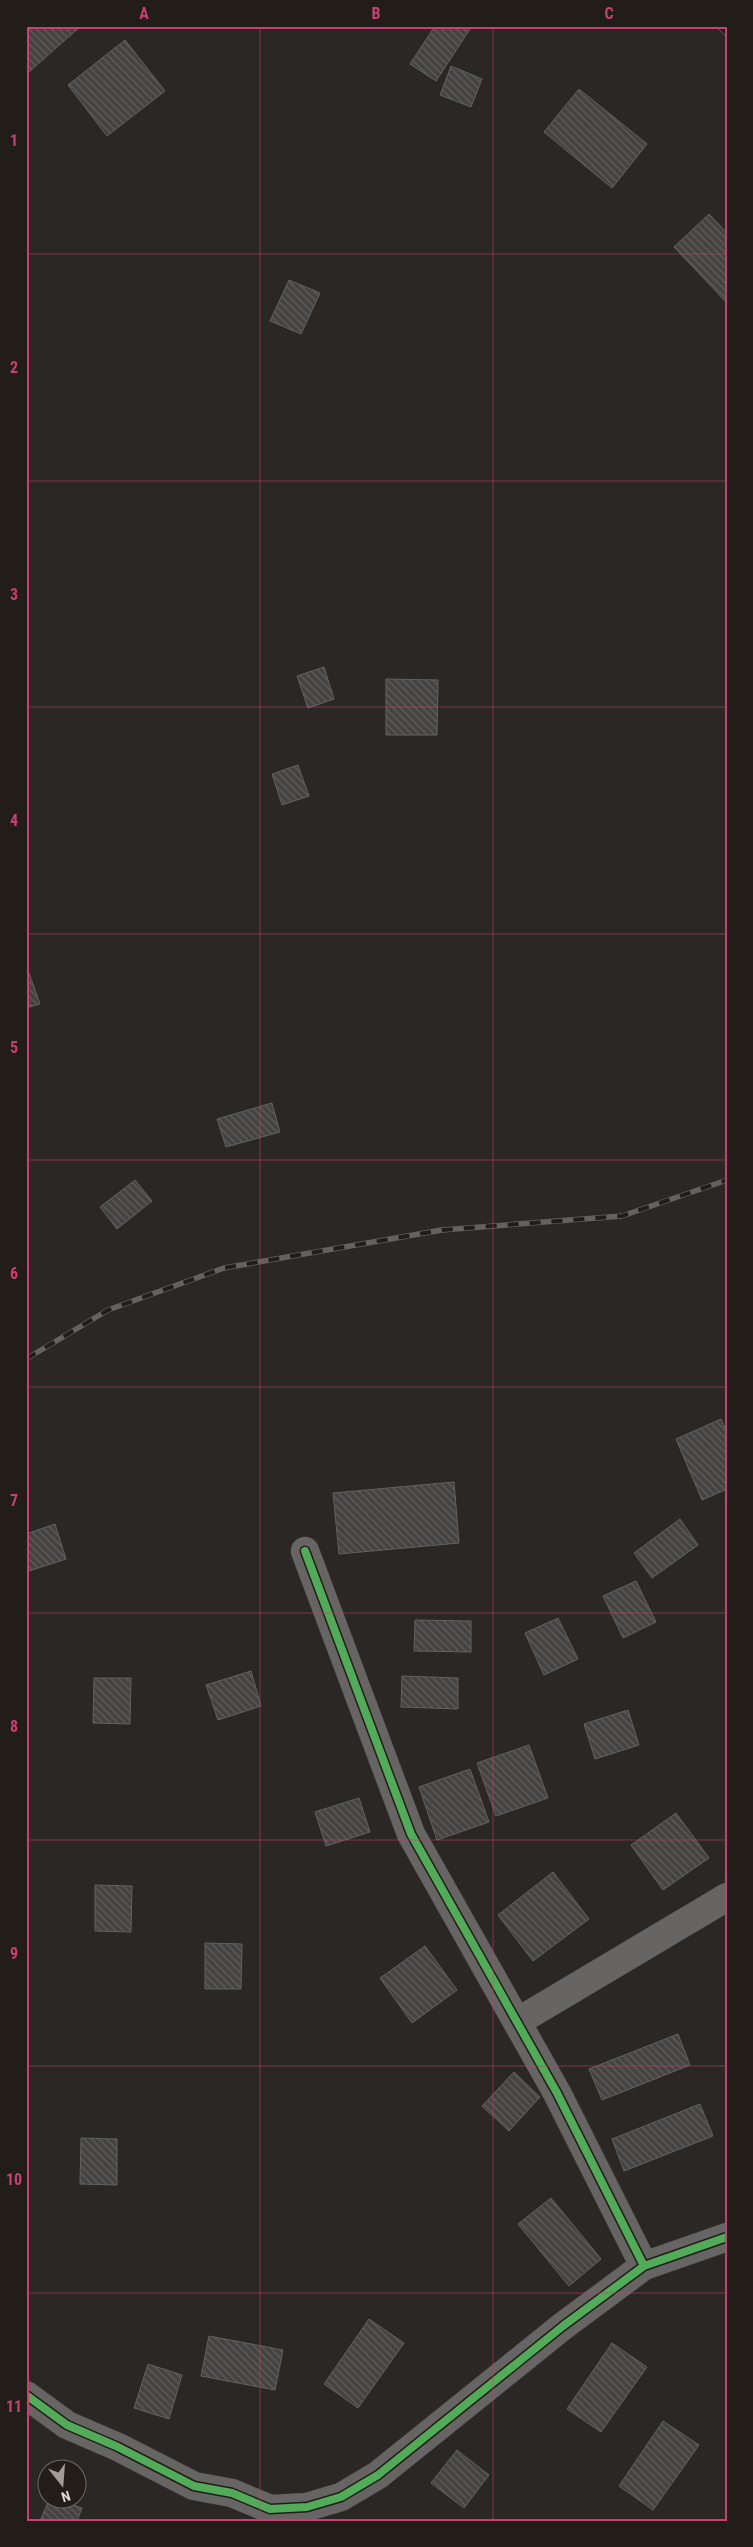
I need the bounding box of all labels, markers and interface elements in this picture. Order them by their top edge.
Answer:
text: A [139,4,149,23]
text: B [372,4,381,23]
text: C [604,4,614,23]
text: 1 [10,131,18,150]
text: 2 [10,358,18,377]
text: 3 [10,585,18,604]
text: 4 [10,811,18,830]
text: 5 [10,1038,18,1057]
text: 6 [10,1264,18,1283]
text: 7 [10,1491,18,1510]
text: 8 [10,1717,18,1736]
text: 9 [10,1944,18,1963]
text: 10 [6,2170,22,2189]
text: 11 [6,2397,22,2416]
north arrow [38,2460,88,2510]
text: N [59,2488,72,2505]

